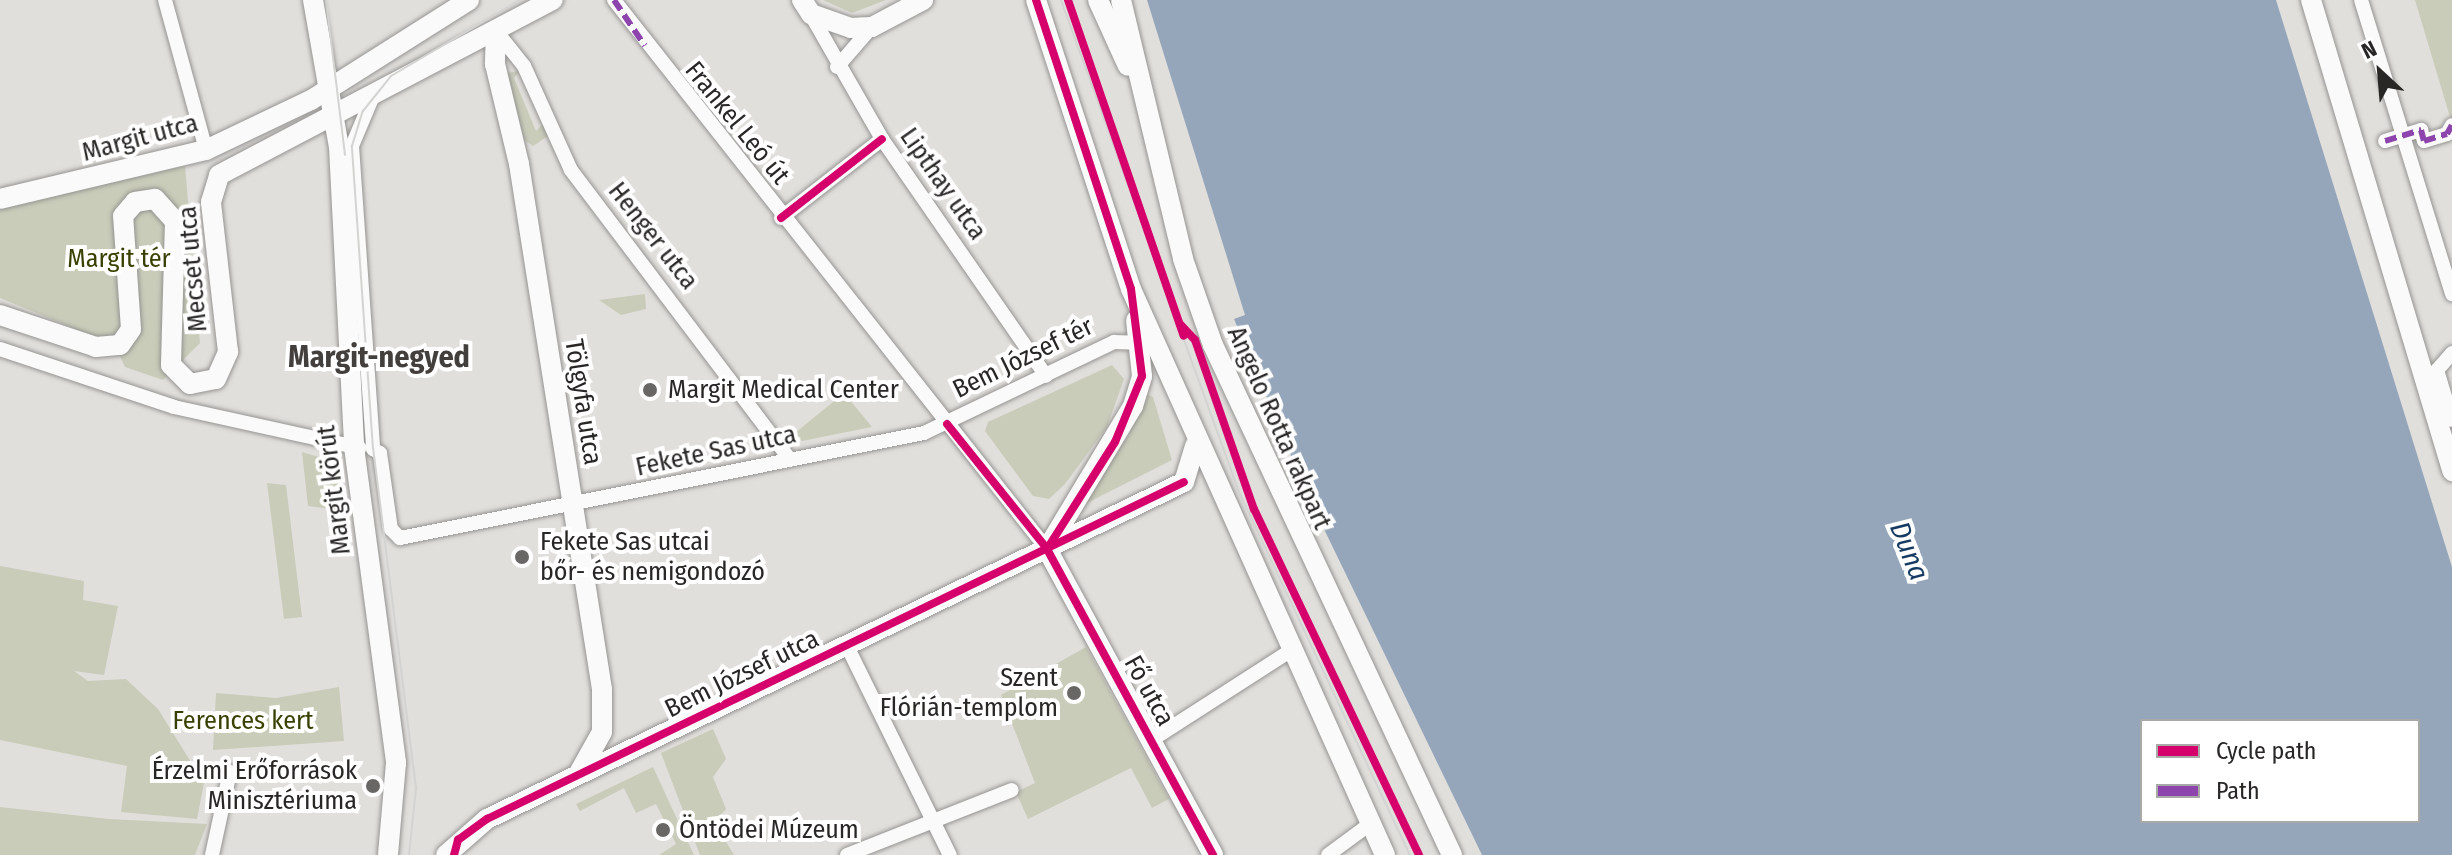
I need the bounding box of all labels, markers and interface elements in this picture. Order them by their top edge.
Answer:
north arrow [2340,32,2420,112]
text: N [2357,35,2381,65]
street label: Frankel Leó út [678,55,796,191]
street label: Margit utca [79,108,201,168]
street label: Lipthay utca [893,122,993,246]
street label: Henger utca [601,176,705,296]
street label: Mecset utca [172,205,214,333]
park label: Margit tér [67,243,171,275]
street label: Bem József tér [948,311,1098,405]
street label: Angelo Rotta rakpart [1220,322,1338,534]
street label: Tölgyfa utca [558,337,608,467]
district label: Margit-negyed [288,339,470,375]
place label: Margit Medical Center [668,374,899,406]
marker: Margit Medical Center [639,379,661,401]
street label: Fekete Sas utca [633,419,799,483]
street label: Margit körút [311,424,357,556]
water label: Duna [1882,517,1936,585]
place label: Fekete Sas utcai bőr- és nemigondozó [540,526,765,588]
marker: Fekete Sas utcai bőr- és nemigondozó [511,546,533,568]
street label: Bem József utca [660,623,824,725]
street label: Fő utca [1117,650,1181,732]
place label: Szent Flórián-templom [880,662,1058,724]
marker: Szent Flórián-templom [1065,684,1083,702]
park label: Ferences kert [172,705,314,737]
legend [2140,719,2420,823]
text: Cycle path [2216,737,2316,765]
place label: Érzelmi Erőforrások Minisztériuma [152,755,357,816]
marker: Érzelmi Erőforrások Minisztériuma [364,777,382,795]
text: Path [2216,777,2260,805]
place label: Öntödei Múzeum [679,814,859,846]
marker: Öntödei Múzeum [654,821,672,839]

